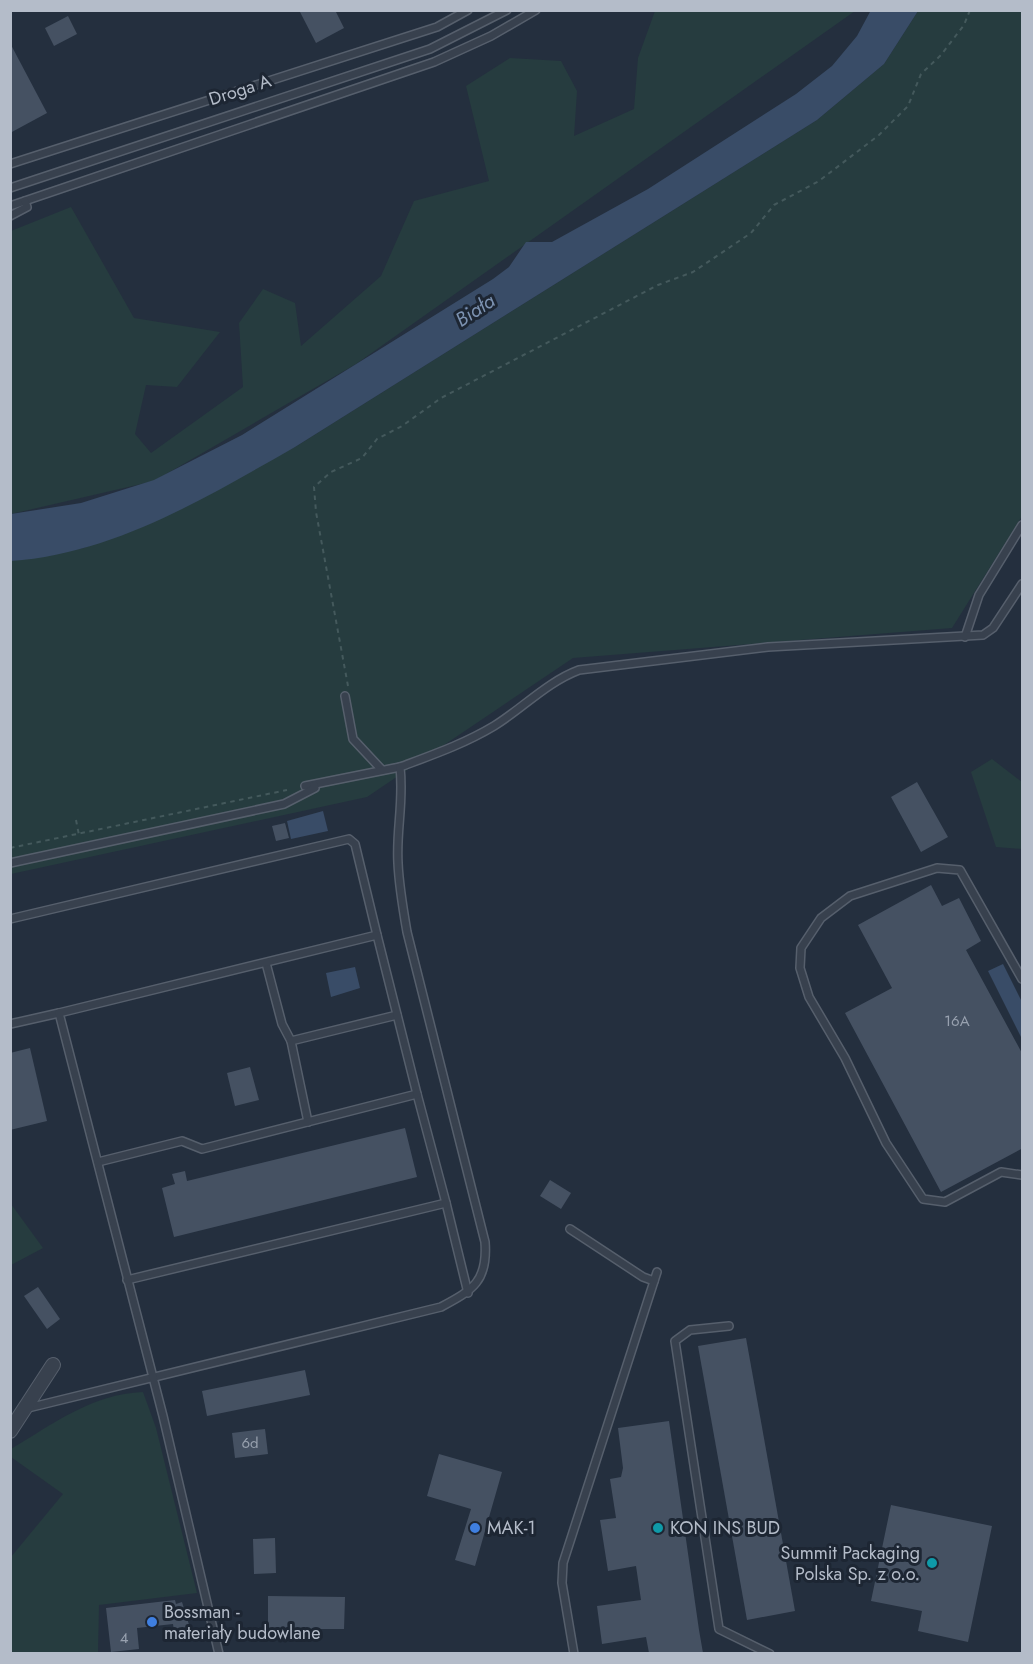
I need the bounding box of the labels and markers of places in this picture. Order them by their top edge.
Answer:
place label: MAK-1 [487,1515,536,1541]
place label: KON INS BUD [670,1515,780,1541]
marker: MAK-1 [468,1521,482,1535]
marker: KON INS BUD [651,1521,665,1535]
place label: Summit Packaging Polska Sp. z o.o. [780,1540,920,1587]
marker: Summit Packaging Polska Sp. z o.o. [925,1556,939,1570]
place label: Bossman - materiały budowlane [164,1599,321,1646]
marker: Bossman - materiały budowlane [145,1615,159,1629]

